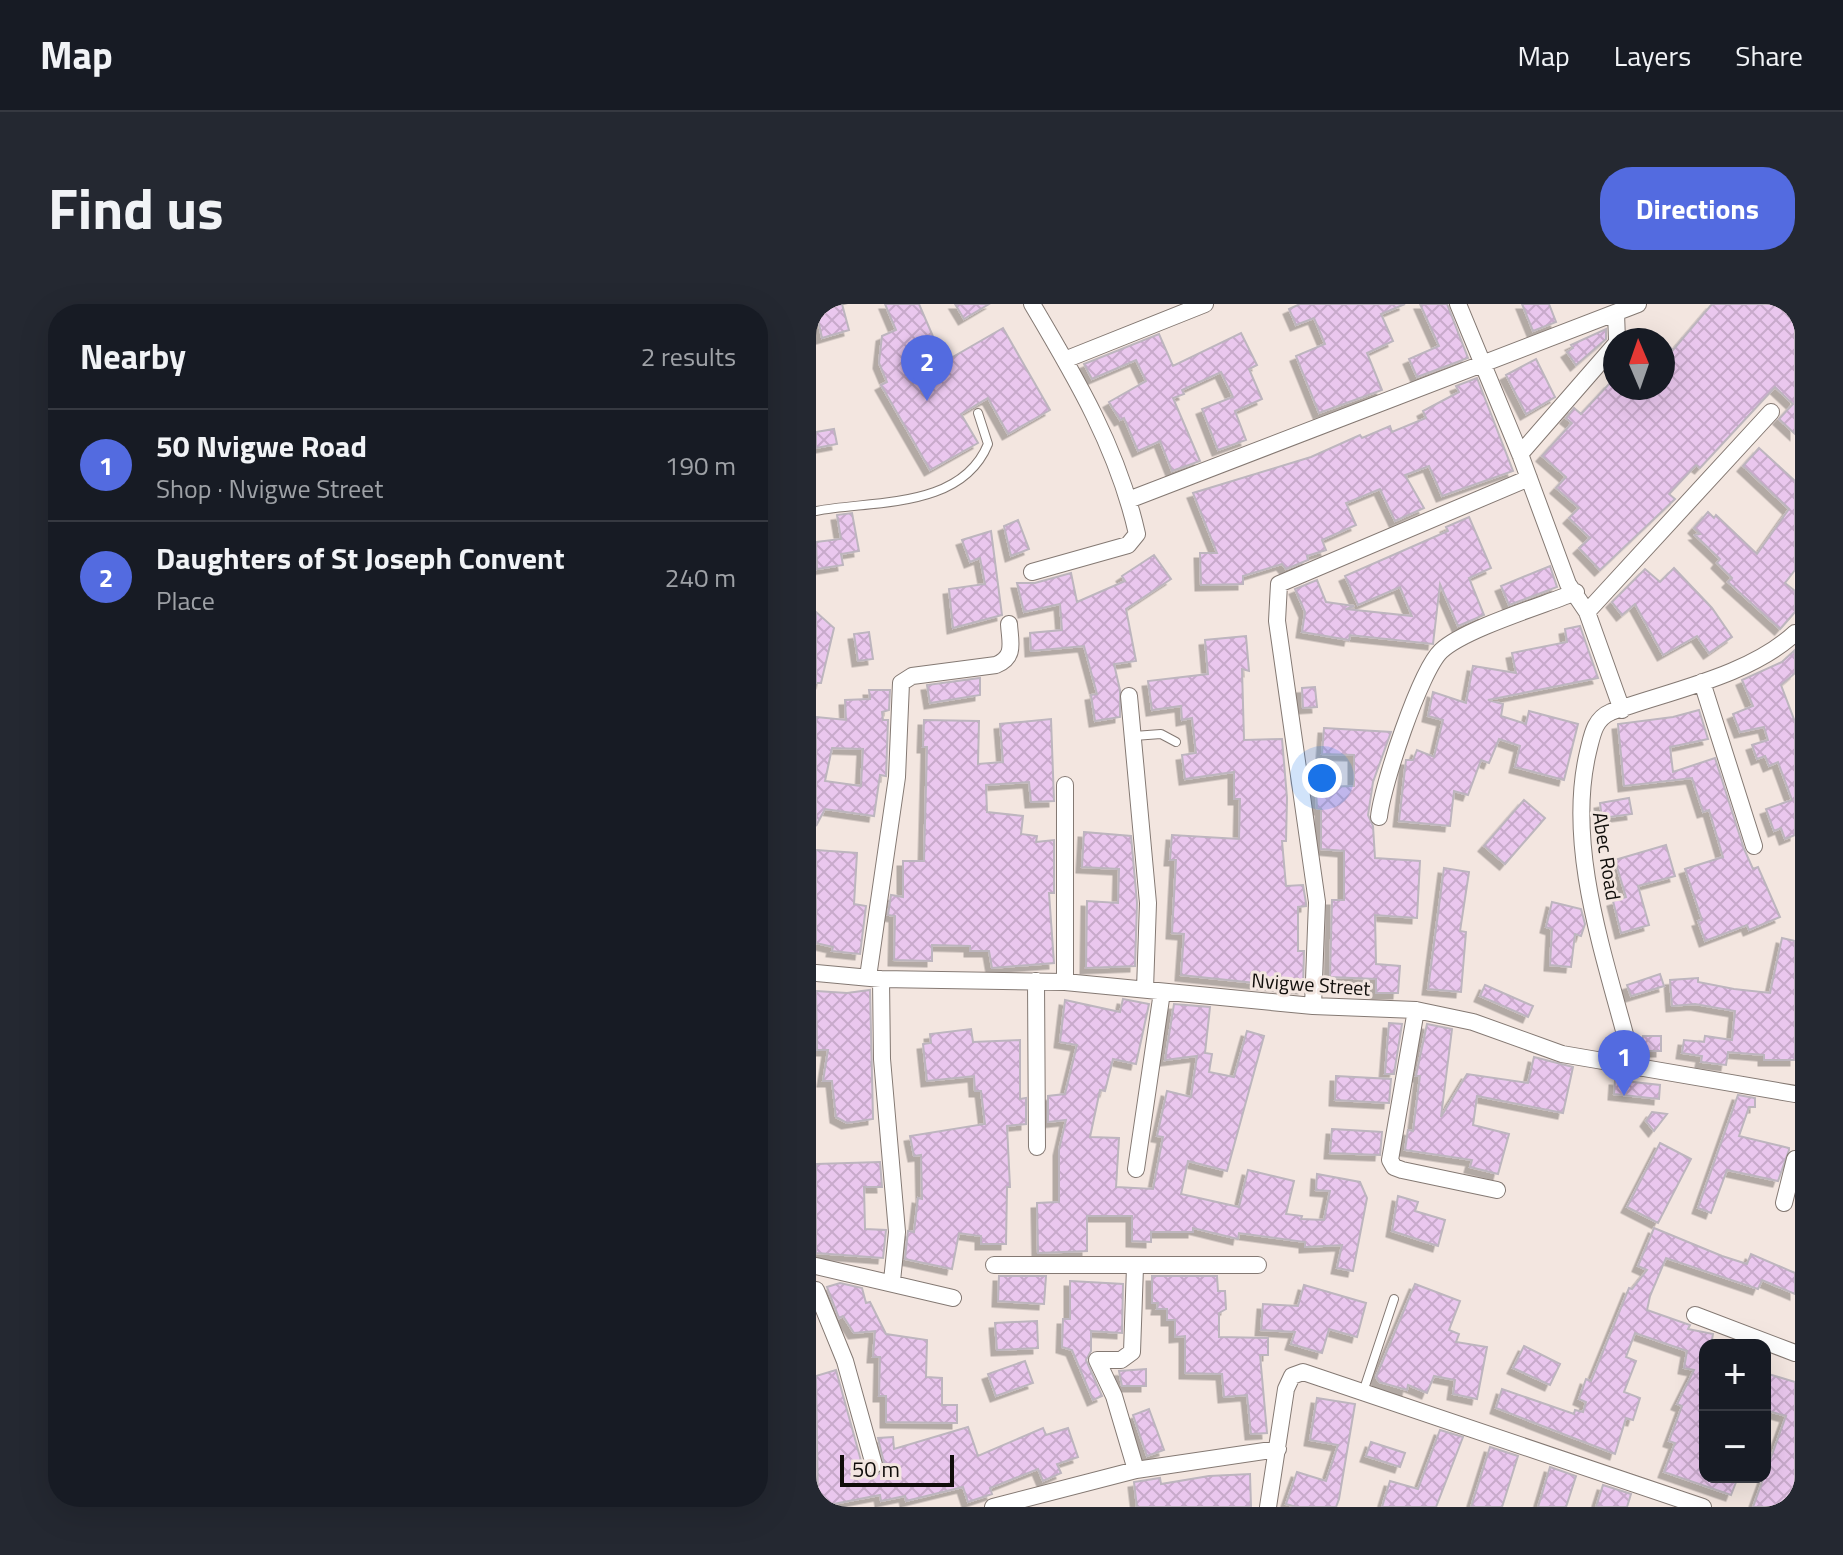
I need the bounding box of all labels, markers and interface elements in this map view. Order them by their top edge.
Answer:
text: Map [40,26,113,84]
text: Map [1517,34,1570,77]
text: Layers [1614,34,1691,77]
text: Share [1735,34,1803,77]
text: Find us [48,166,224,251]
button: Directions [1600,167,1795,250]
north arrow [1603,328,1675,400]
text: Nearby [80,330,186,382]
pin: 2 [901,335,953,401]
text: 2 results [641,337,736,376]
text: 50 Nvigwe Road [156,423,367,469]
text: 1 [99,446,113,485]
text: 190 m [665,446,736,485]
text: Shop · Nvigwe Street [156,469,383,508]
text: Daughters of St Joseph Convent [156,535,565,581]
text: 2 [99,558,113,597]
text: 240 m [665,558,736,597]
text: Place [156,581,215,620]
your location [1302,758,1342,798]
street label: Abec Road [1585,810,1629,902]
street label: Nvigwe Street [1251,964,1371,1004]
pin: 1 [1598,1030,1650,1096]
map controls [1699,1339,1771,1483]
button: + [1699,1339,1771,1411]
button: − [1699,1411,1771,1483]
scale bar [840,1451,954,1487]
text: 50 m [852,1452,900,1486]

